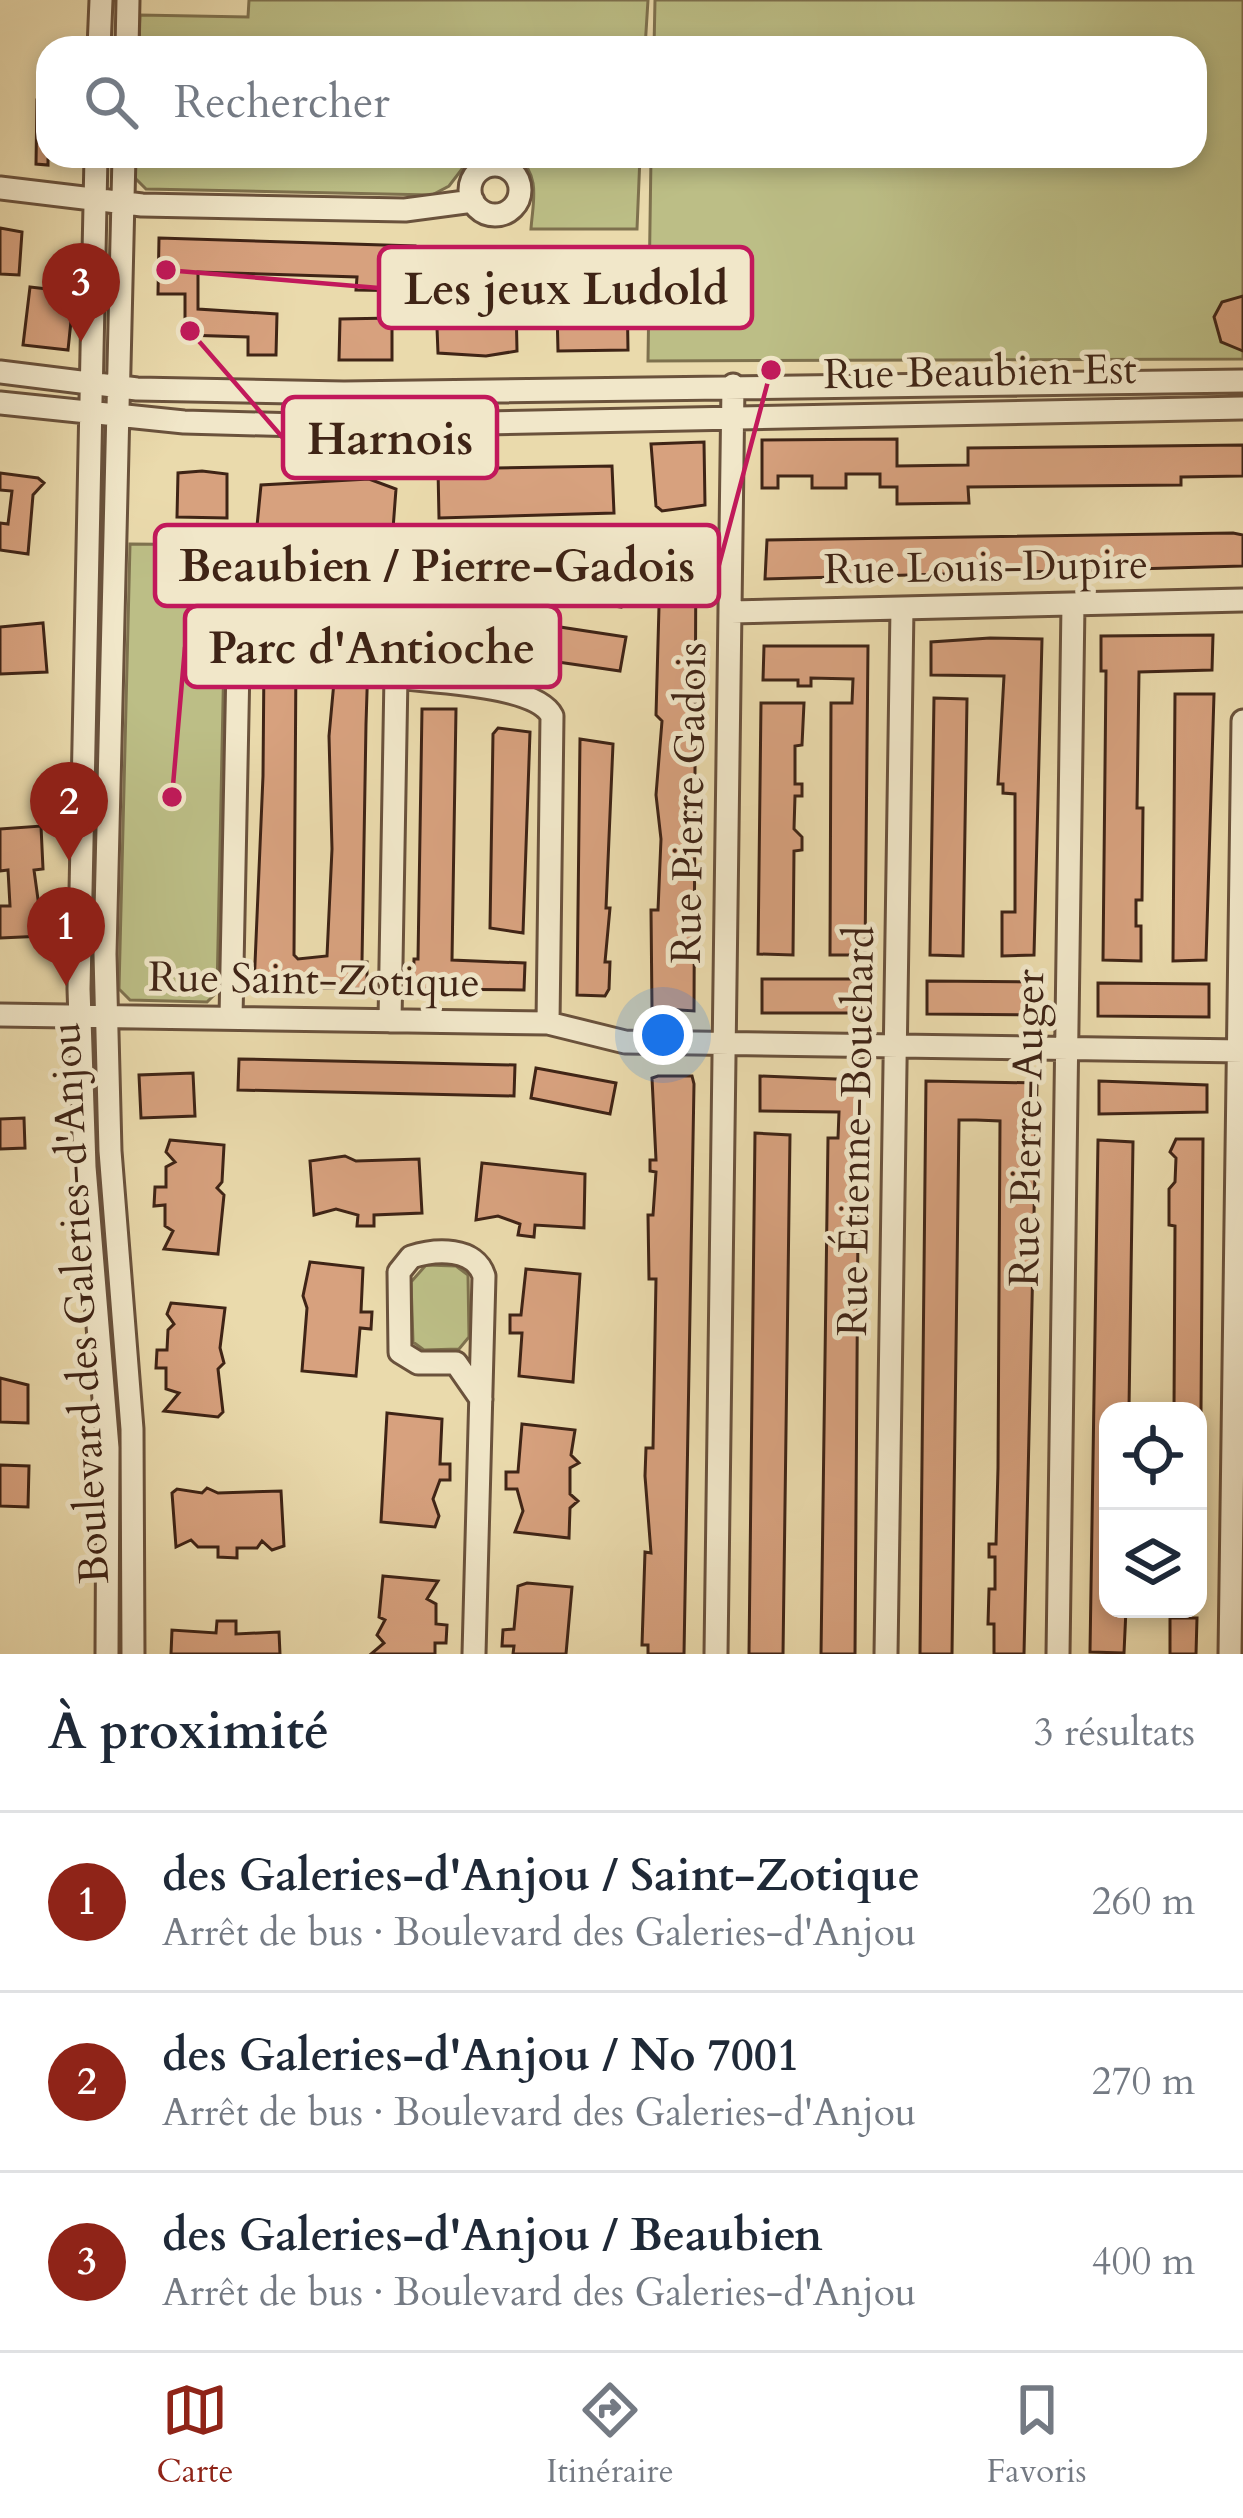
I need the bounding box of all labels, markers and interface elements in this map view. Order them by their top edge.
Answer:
search box [36,36,1207,168]
icon: search [78,69,144,135]
text: Rechercher [174,72,390,133]
pin: 3 [42,243,120,342]
callout: Les jeux Ludold [379,247,752,328]
text: Les jeux Ludold [404,259,729,320]
street label: Rue Beaubien Est [823,341,1137,403]
callout: Harnois [283,397,497,478]
text: Harnois [307,409,473,470]
callout: Beaubien / Pierre-Gadois [155,525,719,606]
text: Beaubien / Pierre-Gadois [179,536,695,597]
street label: Rue Louis-Dupire [824,536,1148,598]
callout: Parc d'Antioche [185,606,560,687]
text: Parc d'Antioche [209,618,535,679]
street label: Rue Pierre Gadois [658,642,720,964]
pin: 2 [30,762,108,861]
pin: 1 [27,887,105,986]
street label: Rue Étienne-Bouchard [824,925,888,1337]
street label: Rue Saint-Zotique [148,949,480,1011]
street label: Rue Pierre-Auger [996,968,1058,1287]
your location [633,1005,693,1065]
street label: Boulevard des Galeries-d'Anjou [37,1021,123,1585]
map controls [1099,1402,1207,1618]
button: locate [1099,1402,1207,1510]
button: layers [1099,1510,1207,1618]
text: À proximité [48,1697,329,1767]
text: 3 résultats [1034,1706,1195,1759]
text: des Galeries-d'Anjou / Saint-Zotique [162,1845,920,1906]
text: 1 [77,1875,97,1928]
text: 260 m [1092,1875,1195,1928]
text: Arrêt de bus · Boulevard des Galeries-d'Anjou [162,1906,916,1959]
text: des Galeries-d'Anjou / No 7001 [162,2025,800,2086]
text: 2 [77,2055,97,2108]
text: 270 m [1092,2055,1195,2108]
text: Arrêt de bus · Boulevard des Galeries-d'Anjou [162,2086,916,2139]
text: des Galeries-d'Anjou / Beaubien [162,2205,823,2266]
text: 3 [77,2235,97,2288]
text: 400 m [1092,2235,1195,2288]
text: Arrêt de bus · Boulevard des Galeries-d'Anjou [162,2266,916,2319]
tab: Carte [156,2377,233,2494]
tab: Itinéraire [546,2377,674,2494]
tab: Favoris [987,2377,1087,2494]

